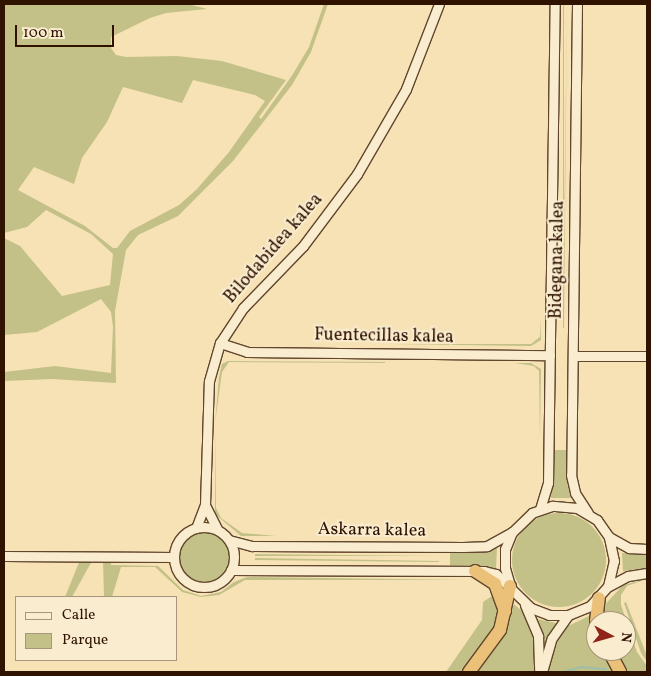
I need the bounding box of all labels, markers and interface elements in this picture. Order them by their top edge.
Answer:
scale bar [18,15,116,47]
text: 100 m [23,23,63,44]
street label: Bilodabidea kalea [220,190,328,308]
street label: Bidegana kalea [546,201,570,319]
street label: Fuentecillas kalea [314,325,454,349]
street label: Askarra kalea [318,519,426,543]
legend [15,596,178,661]
text: Calle [62,605,95,626]
north arrow [586,611,636,661]
text: Parque [62,630,108,651]
text: N [615,631,635,644]

